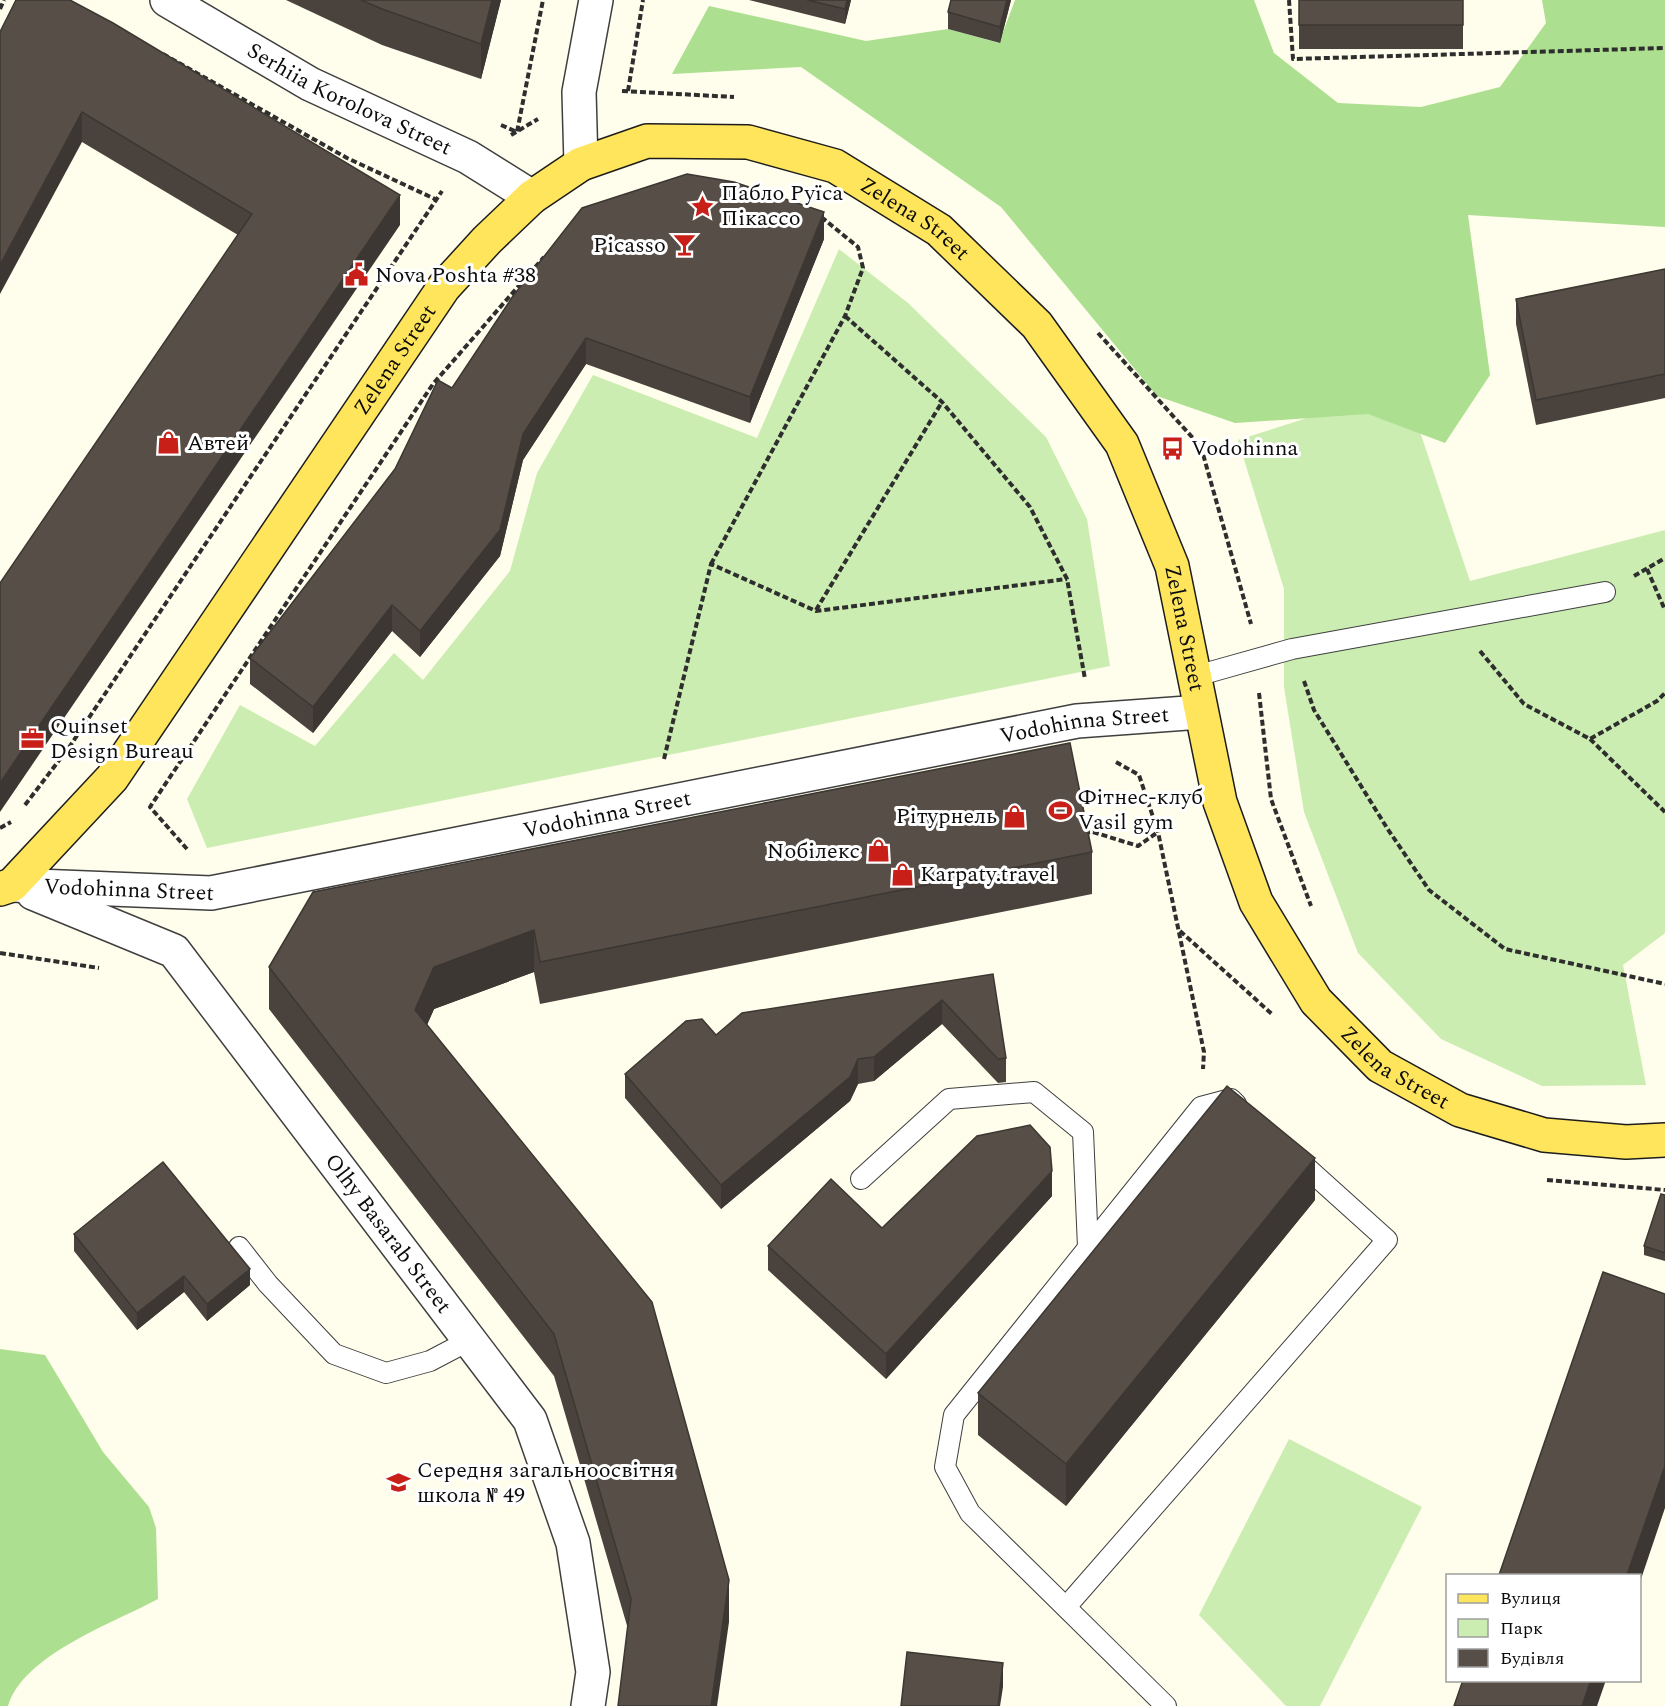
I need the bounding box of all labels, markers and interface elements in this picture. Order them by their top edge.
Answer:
street label: Serhiia Korolova Street [241,34,458,164]
street label: Zelena Street [853,169,978,268]
place label: Пабло Руїса Пікассо [721,177,843,235]
place icon: Пабло Руїса Пікассо [690,193,716,219]
place label: Picasso [593,229,666,262]
bar icon: Picasso [671,232,697,258]
place label: Nova Poshta #38 [375,259,536,292]
public building icon: Nova Poshta #38 [344,262,370,288]
street label: Zelena Street [345,297,445,422]
place label: Автей [187,427,249,460]
shop icon: Автей [156,430,182,456]
place label: Vodohinna [1191,432,1298,465]
bus stop icon: Vodohinna [1160,435,1186,461]
street label: Zelena Street [1156,562,1214,694]
street label: Vodohinna Street [997,698,1170,752]
place label: Quinset Design Bureau [50,710,194,768]
office icon: Quinset Design Bureau [19,726,45,752]
street label: Vodohinna Street [520,781,694,847]
place label: Фітнес-клуб Vasil gym [1078,781,1203,839]
sports icon: Фітнес-клуб Vasil gym [1047,797,1073,823]
place label: Рітурнель [896,800,997,833]
shop icon: Рітурнель [1002,803,1028,829]
place label: Nобілекс [767,835,860,868]
shop icon: Nобілекс [865,838,891,864]
place label: Karpaty.travel [920,858,1056,891]
shop icon: Karpaty.travel [889,861,915,887]
street label: Vodohinna Street [43,870,215,910]
street label: Zelena Street [1333,1018,1456,1118]
street label: Olhy Basarab Street [317,1146,460,1321]
place label: Середня загальноосвітня школа № 49 [417,1454,675,1512]
school or university icon: Середня загальноосвітня школа № 49 [386,1470,412,1496]
legend [1446,1574,1641,1682]
text: Вулиця [1500,1585,1561,1612]
text: Парк [1500,1615,1543,1642]
text: Будівля [1500,1645,1564,1672]

